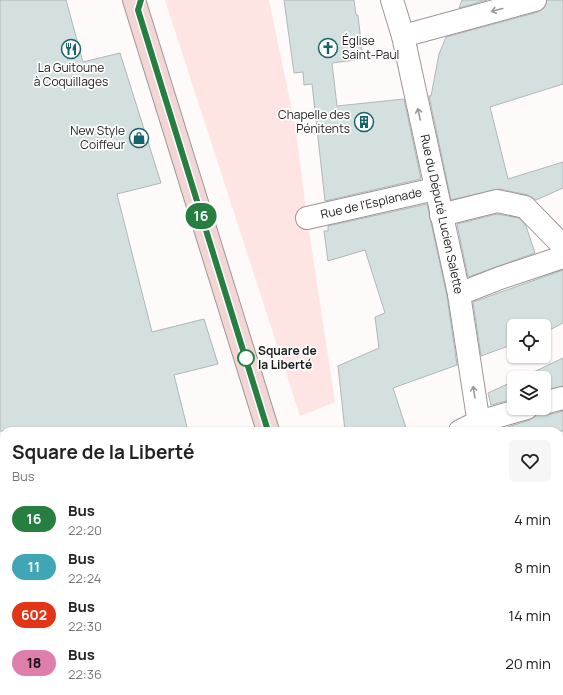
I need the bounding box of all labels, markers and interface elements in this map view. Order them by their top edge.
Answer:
one-way arrow [491,7,504,14]
place label: Église Saint-Paul [342,32,399,63]
church icon: Église Saint-Paul [317,37,339,59]
restaurant icon: La Guitoune à Coquillages [60,38,82,60]
place label: La Guitoune à Coquillages [34,59,108,90]
place label: Chapelle des Pénitents [278,106,350,137]
one-way arrow [415,108,423,121]
building icon: Chapelle des Pénitents [353,111,375,133]
place label: New Style Coiffeur [70,122,126,153]
shop icon: New Style Coiffeur [128,127,150,149]
street label: Rue du Député Lucien Salette [417,133,468,296]
street label: Rue de l'Esplanade [319,183,424,223]
line badge: 16 [183,203,219,229]
text: 16 [194,206,208,225]
map controls [507,319,551,415]
button: locate [507,319,551,363]
place label: Square de la Liberté [258,342,317,373]
marker: Square de la Liberté [237,349,255,367]
button: layers [507,371,551,415]
one-way arrow [470,386,478,399]
text: Square de la Liberté [12,439,195,465]
button: heart [509,440,551,482]
text: Bus [12,467,35,485]
text: Bus [68,500,95,521]
text: 16 [27,509,41,528]
text: 4 min [514,509,551,530]
text: 22:20 [68,521,102,539]
text: Bus [68,548,95,569]
text: 11 [28,557,40,576]
text: 8 min [514,557,551,578]
text: 22:24 [68,569,102,587]
text: Bus [68,596,95,617]
text: 602 [21,605,47,624]
text: 14 min [508,605,551,626]
text: 22:30 [68,617,102,635]
text: Bus [68,644,95,665]
text: 18 [27,653,41,672]
text: 20 min [505,653,551,674]
text: 22:36 [68,665,102,683]

